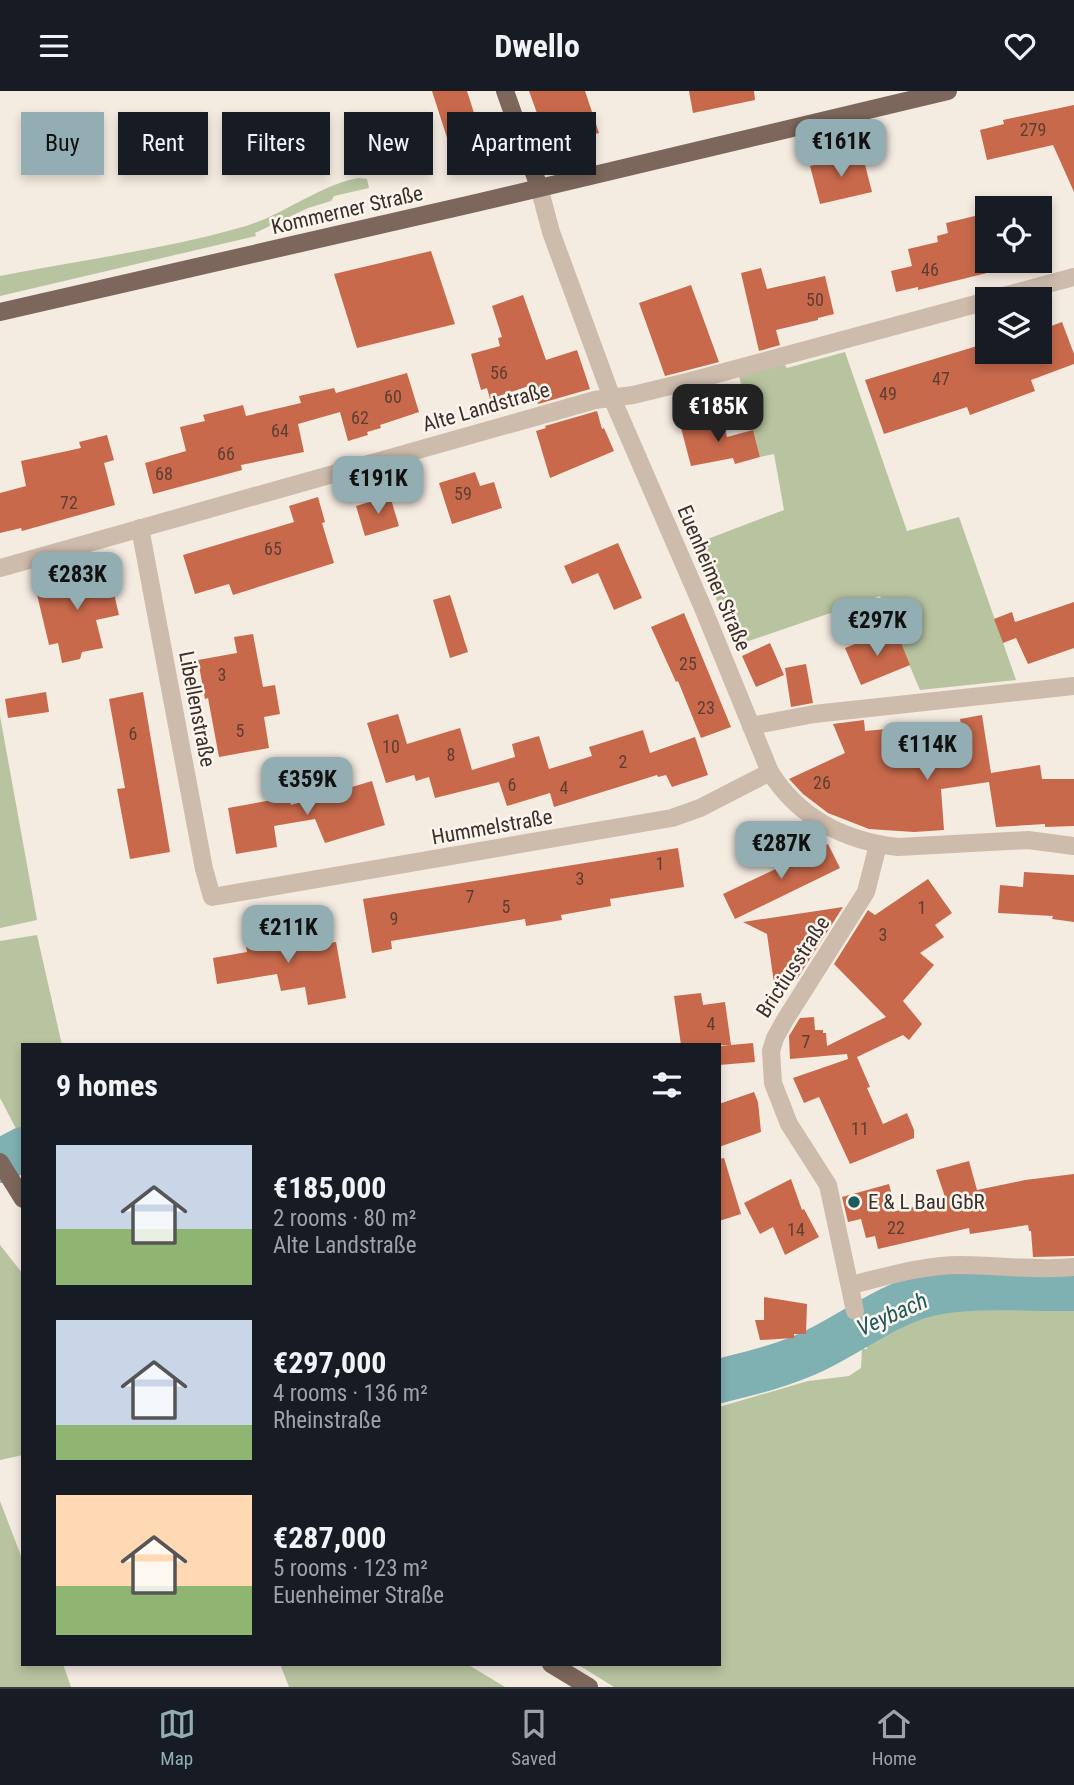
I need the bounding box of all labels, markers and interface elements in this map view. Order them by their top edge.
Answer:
icon: menu [35,27,73,65]
text: Dwello [494,27,580,65]
icon: heart [1001,27,1039,65]
chip: Buy [21,112,104,175]
chip: Rent [118,112,208,175]
chip: Filters [222,112,330,175]
chip: New [344,112,433,175]
chip: Apartment [447,112,596,175]
pin: €161K [792,119,890,179]
house number: 279 [1020,119,1046,140]
text: €161K [811,128,871,155]
street label: Kommerner Straße [269,181,425,239]
map controls [975,196,1052,364]
button: locate [975,196,1052,273]
house number: 46 [921,259,939,280]
button: layers [975,287,1052,364]
house number: 50 [806,289,824,310]
house number: 56 [490,362,508,383]
house number: 47 [932,368,950,389]
street label: Alte Landstraße [420,377,552,437]
house number: 49 [879,383,897,404]
pin: €185K [669,385,767,444]
house number: 60 [384,386,402,407]
text: €185K [688,393,748,420]
house number: 62 [351,407,369,428]
house number: 64 [271,420,289,441]
house number: 66 [217,443,235,464]
pin: €191K [329,457,427,516]
house number: 68 [155,463,173,484]
text: €191K [348,465,408,492]
house number: 59 [454,483,472,504]
house number: 72 [60,492,78,513]
street label: Euenheimer Straße [672,501,756,655]
house number: 65 [264,538,282,559]
pin: €283K [28,553,126,612]
text: €283K [47,561,107,588]
pin: €297K [828,599,926,658]
text: €297K [847,607,907,634]
street label: Libellenstraße [174,649,220,769]
house number: 25 [679,653,697,674]
house number: 3 [218,664,226,685]
house number: 23 [697,697,715,718]
house number: 5 [236,720,245,741]
house number: 6 [129,723,137,744]
pin: €114K [878,723,976,782]
text: €114K [897,731,957,758]
house number: 10 [382,736,400,757]
house number: 8 [447,744,455,765]
house number: 2 [619,751,628,772]
pin: €359K [258,757,356,817]
text: €359K [277,766,337,793]
house number: 26 [813,772,831,793]
house number: 6 [508,774,516,795]
house number: 4 [560,777,569,798]
street label: Hummelstraße [430,805,554,849]
pin: €287K [732,821,830,881]
text: €287K [751,830,811,857]
house number: 1 [656,853,664,874]
house number: 3 [576,868,584,889]
house number: 7 [466,886,475,907]
house number: 5 [502,896,511,917]
house number: 1 [918,897,926,918]
pin: €211K [239,905,337,965]
house number: 9 [390,908,398,929]
street label: Brictiusstraße [751,912,835,1022]
text: €211K [258,914,318,941]
house number: 3 [879,924,887,945]
house number: 4 [707,1013,716,1034]
house number: 7 [802,1031,811,1052]
icon: filters [648,1066,686,1104]
text: 9 homes [56,1068,158,1103]
house number: 11 [851,1118,869,1139]
text: €185,000 [273,1170,386,1205]
icon: home [112,1173,196,1257]
place label: E & L Bau GbR [868,1190,985,1214]
marker: E & L Bau GbR [846,1194,862,1210]
text: 2 rooms · 80 m² [273,1205,416,1232]
house number: 22 [887,1217,905,1238]
house number: 14 [787,1219,805,1240]
text: Alte Landstraße [273,1232,417,1259]
water label: Veybach [853,1287,932,1342]
text: €297,000 [273,1345,386,1380]
icon: home [112,1348,196,1432]
text: 4 rooms · 136 m² [273,1380,428,1407]
text: Rheinstraße [273,1407,381,1434]
text: €287,000 [273,1520,386,1555]
icon: home [112,1523,196,1607]
text: 5 rooms · 123 m² [273,1555,428,1582]
text: Euenheimer Straße [273,1582,444,1609]
tab: Map [158,1705,196,1770]
tab: Saved [511,1705,556,1770]
tab: Home [872,1705,916,1770]

